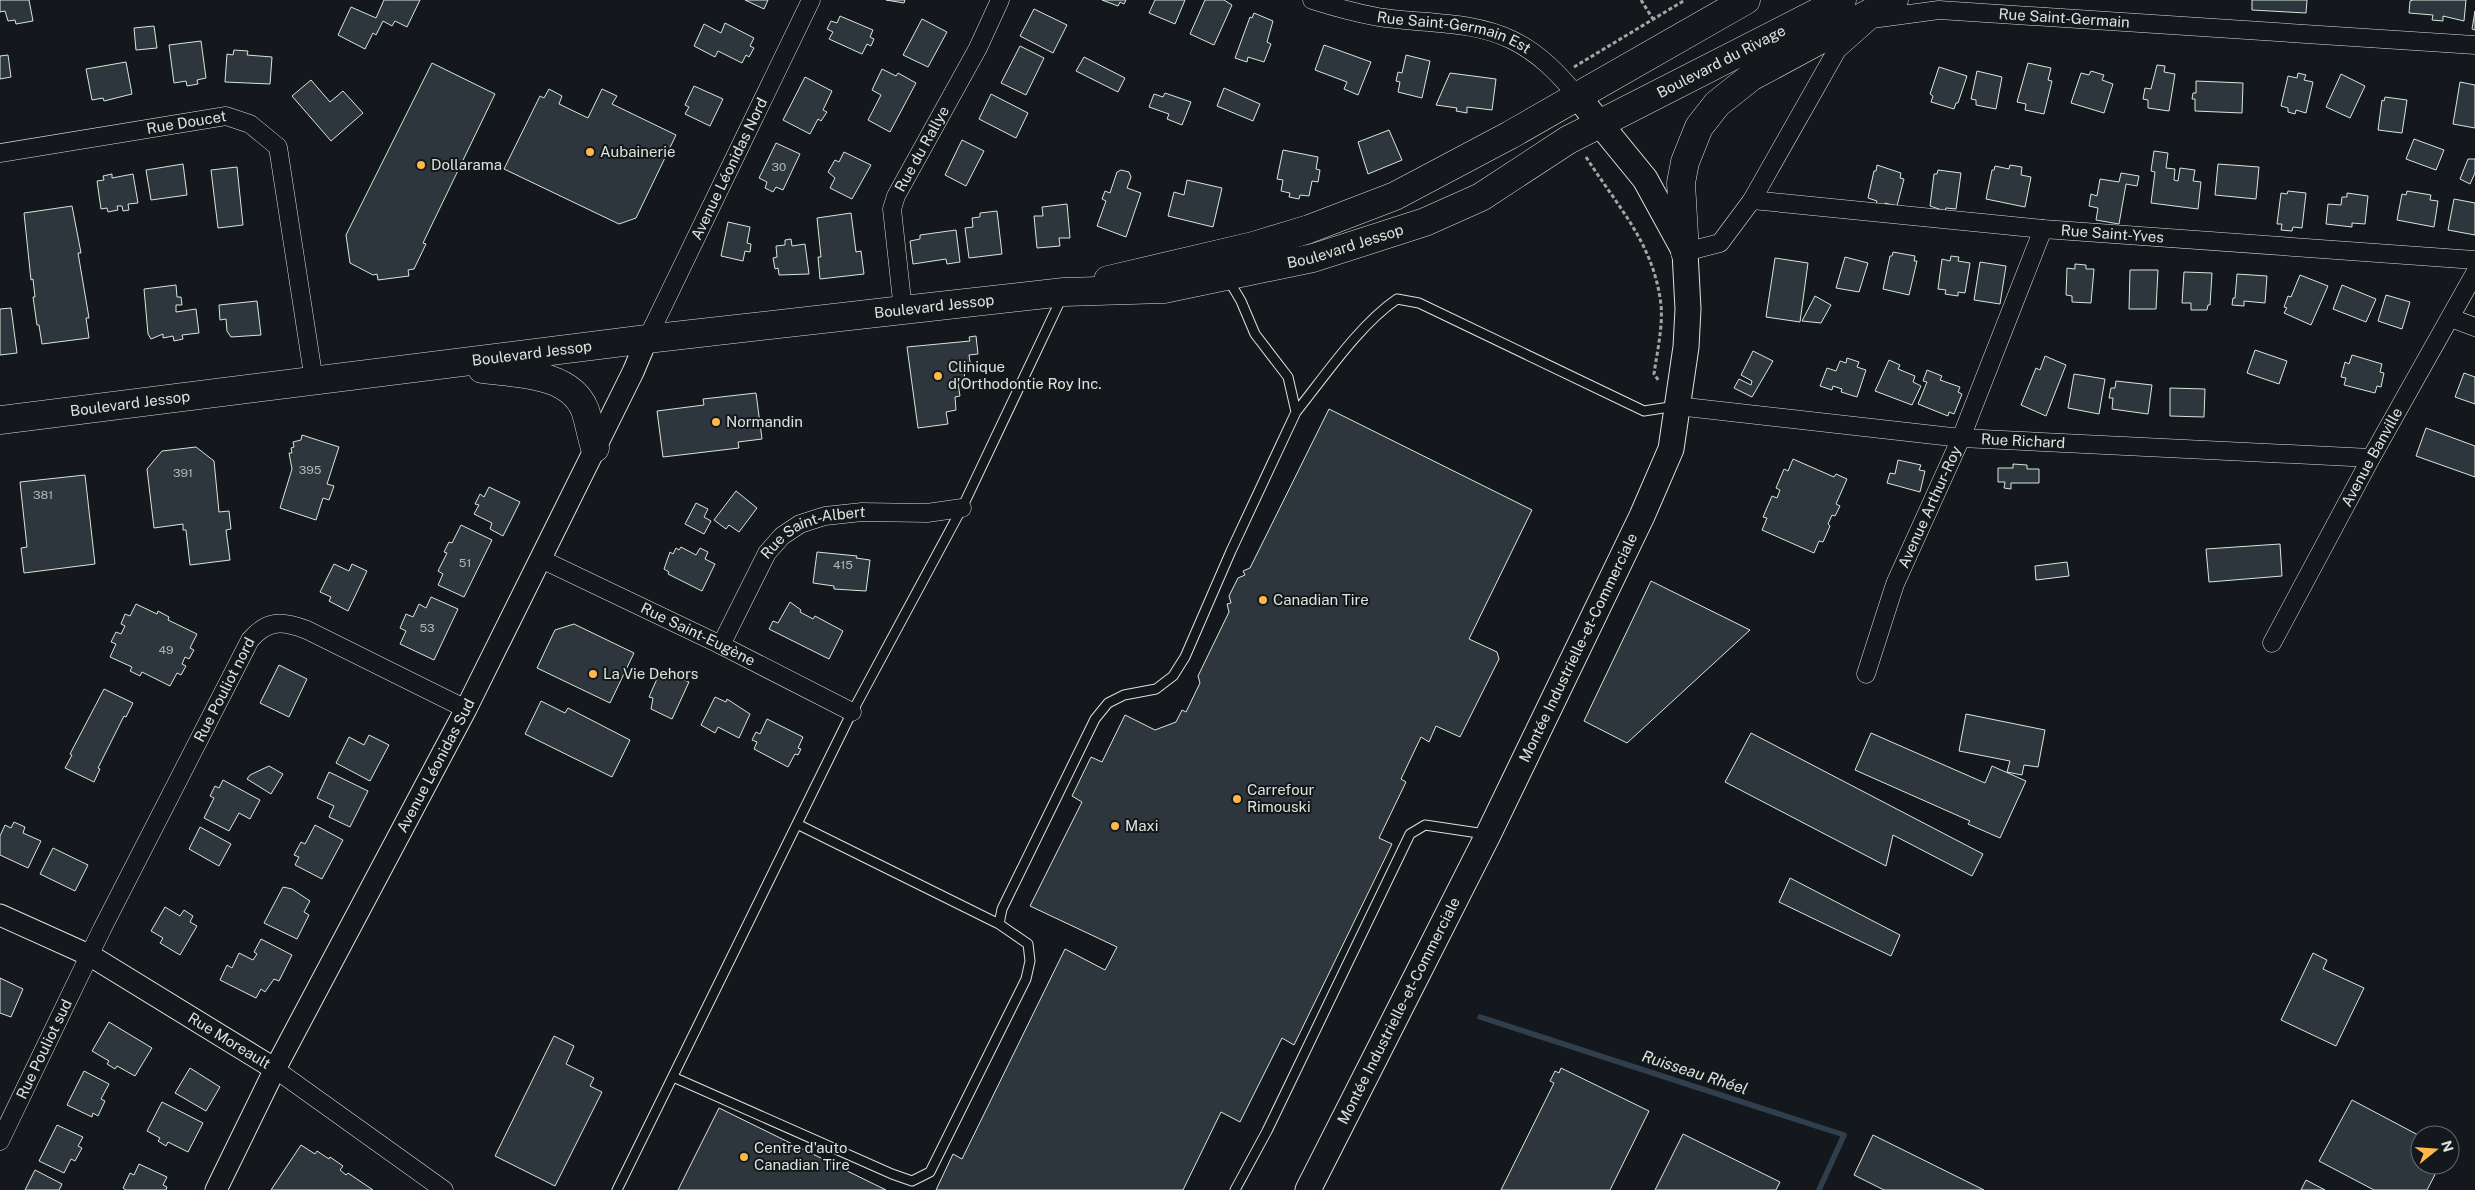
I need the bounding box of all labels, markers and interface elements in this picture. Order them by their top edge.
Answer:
street label: Rue Saint-Germain [1998,5,2130,30]
street label: Rue Saint-Germain Est [1376,8,1534,57]
street label: Boulevard du Rivage [1654,21,1788,101]
street label: Avenue Léonidas Nord [687,95,770,242]
street label: Rue du Rallye [891,103,952,194]
street label: Rue Doucet [145,107,228,137]
place label: Aubainerie [600,143,676,160]
marker: Aubainerie [584,146,596,158]
place label: Dollarama [431,156,502,173]
marker: Dollarama [415,159,427,171]
house number: 30 [772,160,786,174]
street label: Boulevard Jessop [1285,220,1405,271]
street label: Rue Saint-Yves [2060,221,2164,246]
street label: Boulevard Jessop [873,291,995,321]
street label: Boulevard Jessop [471,337,593,369]
place label: Clinique d'Orthodontie Roy Inc. [948,358,1102,392]
marker: Clinique d'Orthodontie Roy Inc. [932,370,944,382]
street label: Boulevard Jessop [69,387,191,419]
street label: Avenue Banville [2338,405,2406,509]
place label: Normandin [726,413,803,430]
marker: Normandin [710,416,722,428]
street label: Rue Richard [1981,430,2066,451]
street label: Avenue Arthur-Roy [1894,443,1964,570]
house number: 395 [299,463,322,477]
house number: 391 [173,466,193,480]
house number: 381 [33,488,53,502]
street label: Rue Saint-Albert [757,503,866,562]
street label: Montée Industrielle-et-Commerciale [1516,530,1640,765]
house number: 51 [459,556,471,570]
house number: 415 [833,558,853,572]
place label: Canadian Tire [1273,591,1369,608]
marker: Canadian Tire [1257,594,1269,606]
street label: Rue Saint-Eugène [638,599,758,669]
house number: 53 [419,621,435,635]
street label: Rue Pouliot nord [190,634,258,745]
house number: 49 [158,643,174,657]
place label: La Vie Dehors [603,665,698,682]
marker: La Vie Dehors [587,668,599,680]
street label: Avenue Léonidas Sud [393,696,478,835]
place label: Carrefour Rimouski [1247,781,1314,815]
marker: Carrefour Rimouski [1231,793,1243,805]
place label: Maxi [1125,817,1159,834]
marker: Maxi [1109,820,1121,832]
street label: Montée Industrielle-et-Commerciale [1334,894,1463,1127]
street label: Rue Pouliot sud [13,996,75,1101]
street label: Rue Moreault [185,1009,274,1072]
water label: Ruisseau Rhéel [1639,1046,1750,1099]
north arrow [2410,1125,2460,1175]
place label: Centre d'auto Canadian Tire [754,1139,850,1173]
text: N [2438,1139,2457,1154]
marker: Centre d'auto Canadian Tire [738,1151,750,1163]

